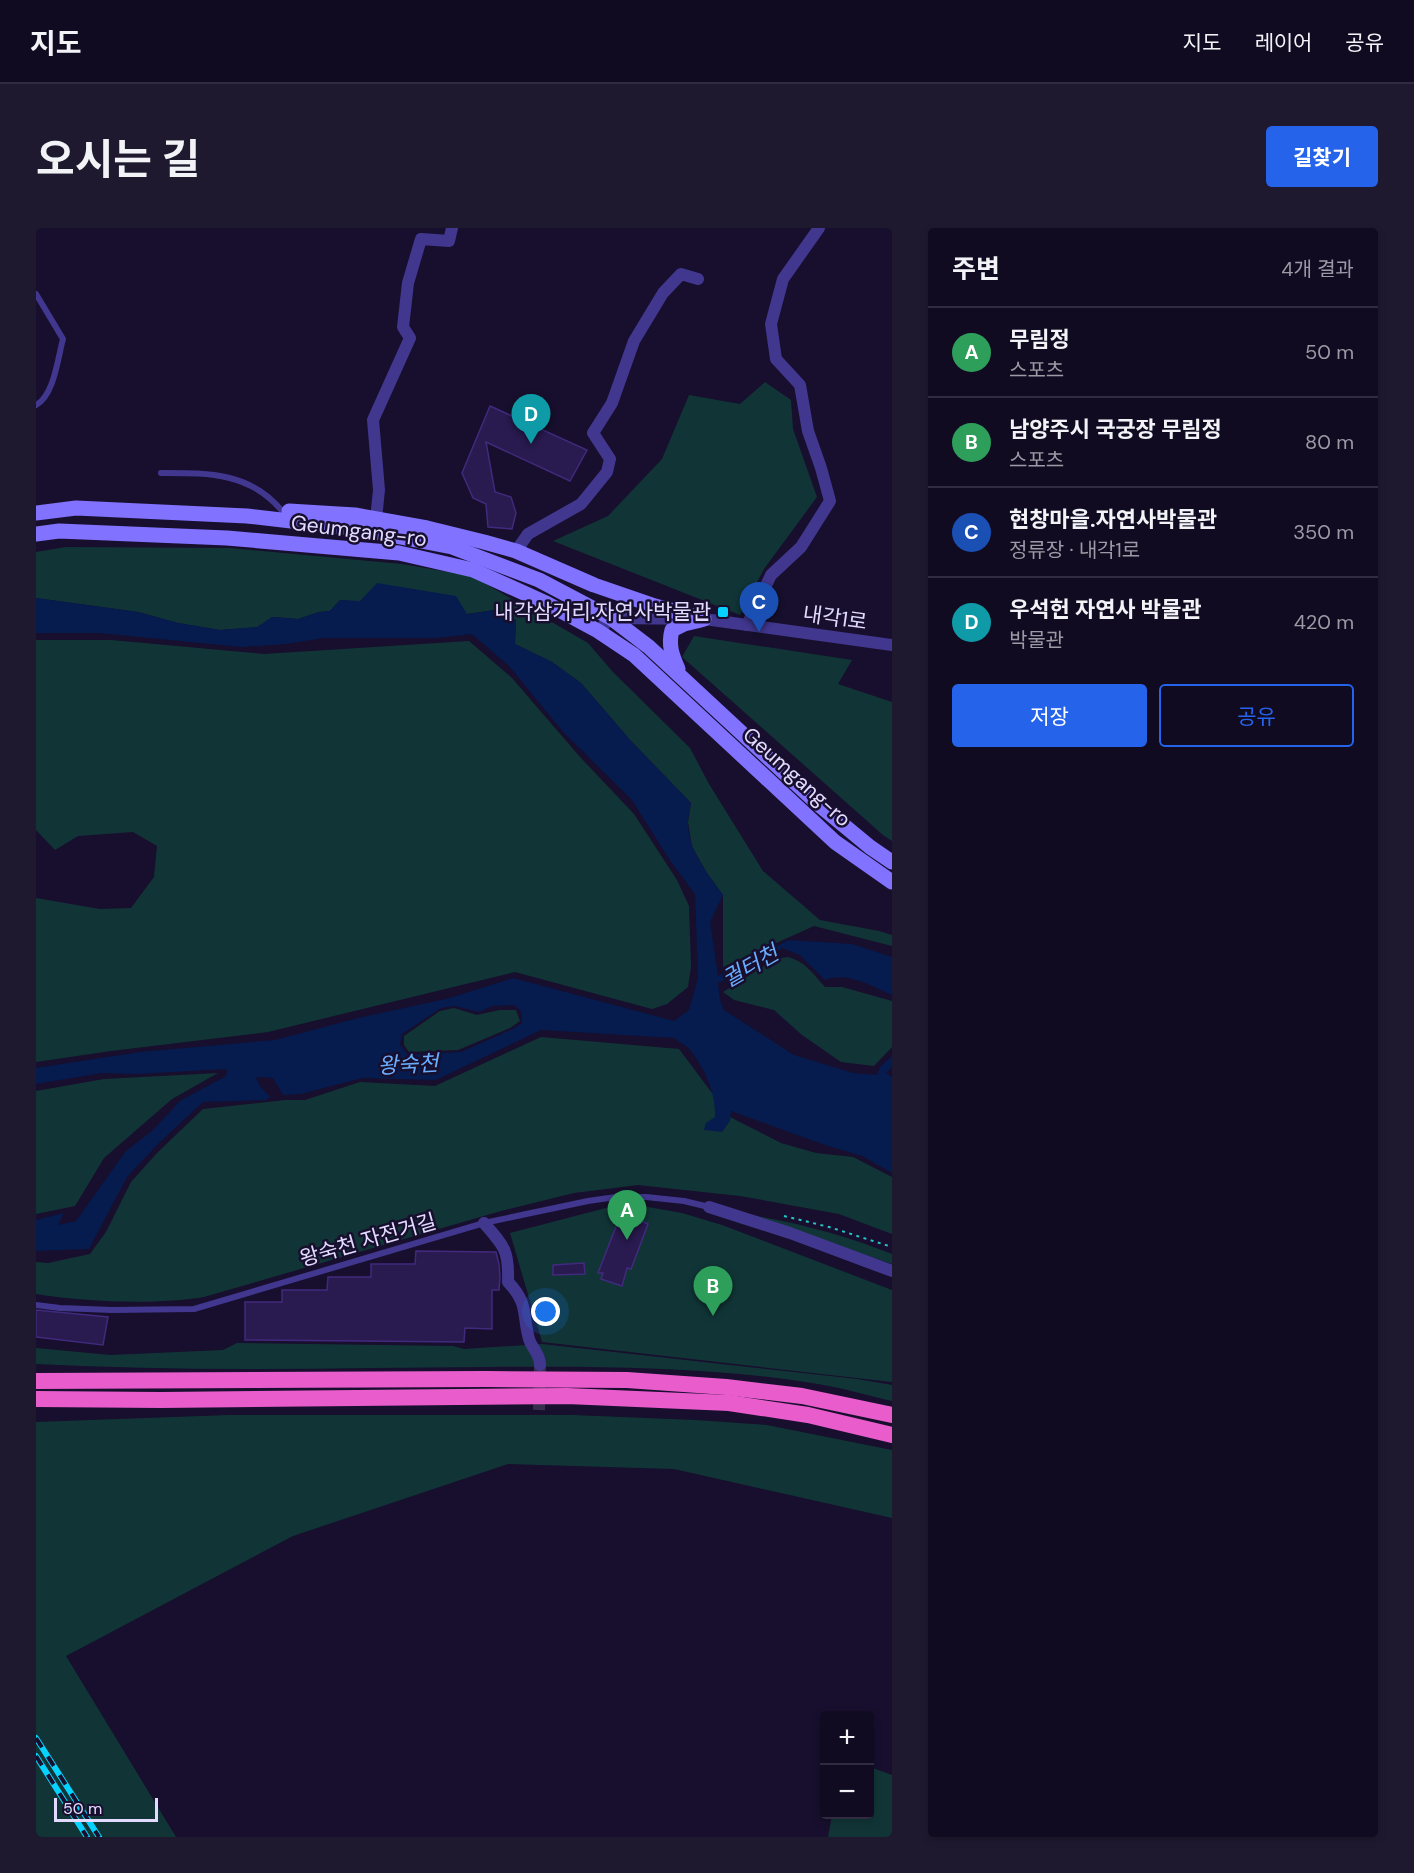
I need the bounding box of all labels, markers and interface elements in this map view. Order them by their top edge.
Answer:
text: 지도 [30,25,82,62]
text: 지도 [1183,29,1221,57]
text: 레이어 [1254,29,1312,57]
text: 공유 [1345,29,1384,57]
button: 길찾기 [1266,126,1378,187]
text: 오시는 길 [36,132,200,187]
text: 주변 [952,252,1000,286]
text: 4개 결과 [1281,256,1354,282]
text: 무림정 [1009,325,1070,354]
text: A [964,339,979,365]
text: 50 m [1305,339,1354,365]
text: 스포츠 [1009,357,1064,383]
pin: D [512,394,550,444]
text: 남양주시 국궁장 무림정 [1009,415,1222,444]
text: B [965,429,978,455]
text: 80 m [1305,429,1354,455]
text: 스포츠 [1009,447,1064,473]
text: 현창마을.자연사박물관 [1009,505,1217,534]
street label: Geumgang-ro [289,509,429,553]
text: C [964,519,979,545]
text: 350 m [1293,519,1354,545]
text: 정류장 · 내각1로 [1009,537,1140,563]
pin: C [740,582,778,632]
text: 우석헌 자연사 박물관 [1009,595,1202,624]
place label: 내각삼거리.자연사박물관 [494,598,711,626]
street label: 내각1로 [801,600,869,636]
marker: 내각삼거리.자연사박물관 [716,605,730,619]
text: D [964,609,979,635]
text: 420 m [1294,609,1354,635]
text: 박물관 [1009,627,1064,653]
button: 저장 [952,684,1147,747]
button: 공유 [1159,684,1354,747]
street label: Geumgang-ro [737,721,857,833]
water label: 궐터천 [717,937,786,994]
water label: 왕숙천 [377,1048,442,1081]
pin: A [608,1190,646,1240]
street label: 왕숙천 자전거길 [296,1207,440,1273]
pin: B [694,1266,732,1316]
your location [531,1297,560,1326]
map controls [820,1711,874,1819]
button: + [820,1711,874,1765]
button: − [820,1765,874,1819]
scale bar [54,1795,158,1822]
text: 50 m [63,1798,102,1819]

